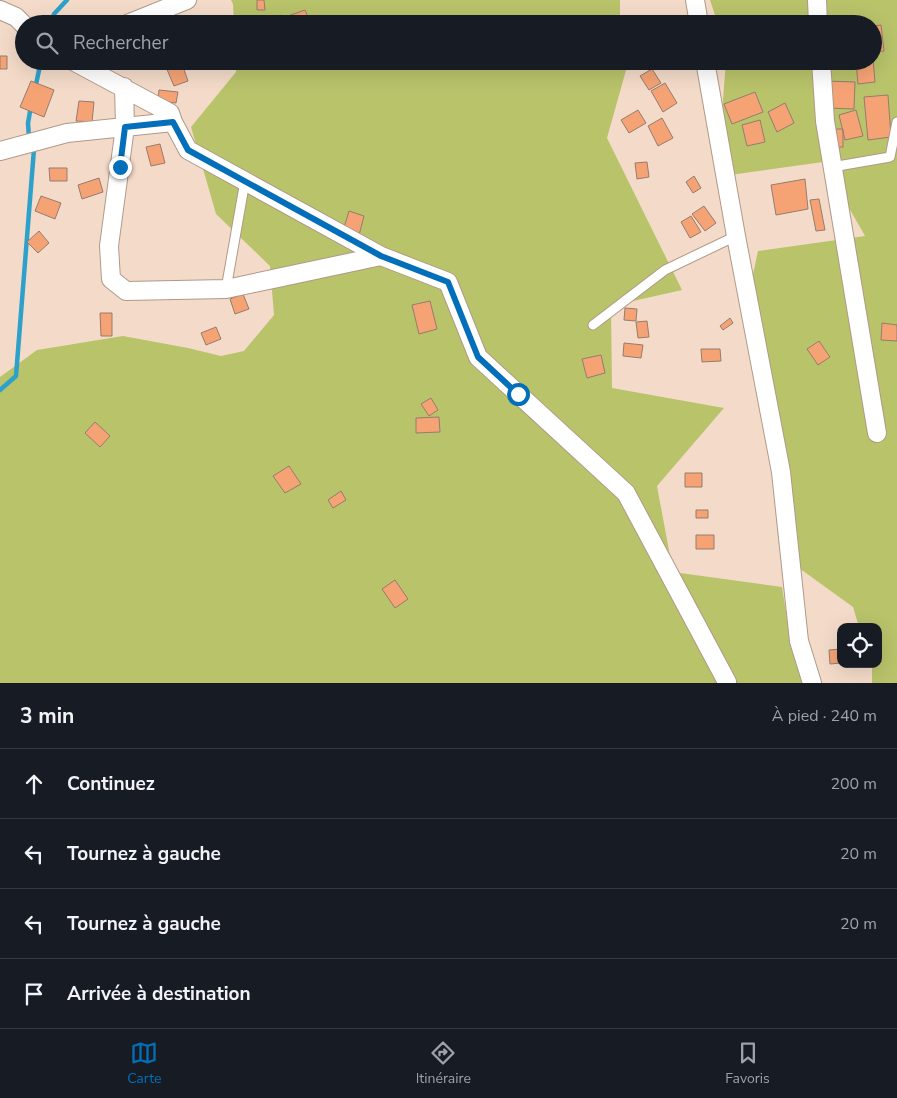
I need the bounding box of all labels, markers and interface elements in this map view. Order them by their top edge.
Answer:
search box [15,15,882,70]
icon: search [33,29,61,57]
text: Rechercher [73,30,168,56]
route end [109,156,132,179]
route start [507,383,530,406]
map controls [837,623,882,668]
button: locate [837,623,882,668]
text: 3 min [20,702,74,730]
text: À pied · 240 m [772,705,877,727]
icon: ahead [20,770,48,798]
text: Continuez [67,771,155,797]
text: 200 m [830,773,877,795]
icon: left [20,840,48,868]
text: Tournez à gauche [67,841,221,867]
text: 20 m [840,843,877,865]
icon: left [20,910,48,938]
text: Tournez à gauche [67,911,221,937]
text: 20 m [840,913,877,935]
icon: arrive [20,980,48,1008]
text: Arrivée à destination [67,981,251,1007]
tab: Carte [127,1039,161,1088]
tab: Itinéraire [416,1039,471,1088]
tab: Favoris [725,1039,770,1088]

